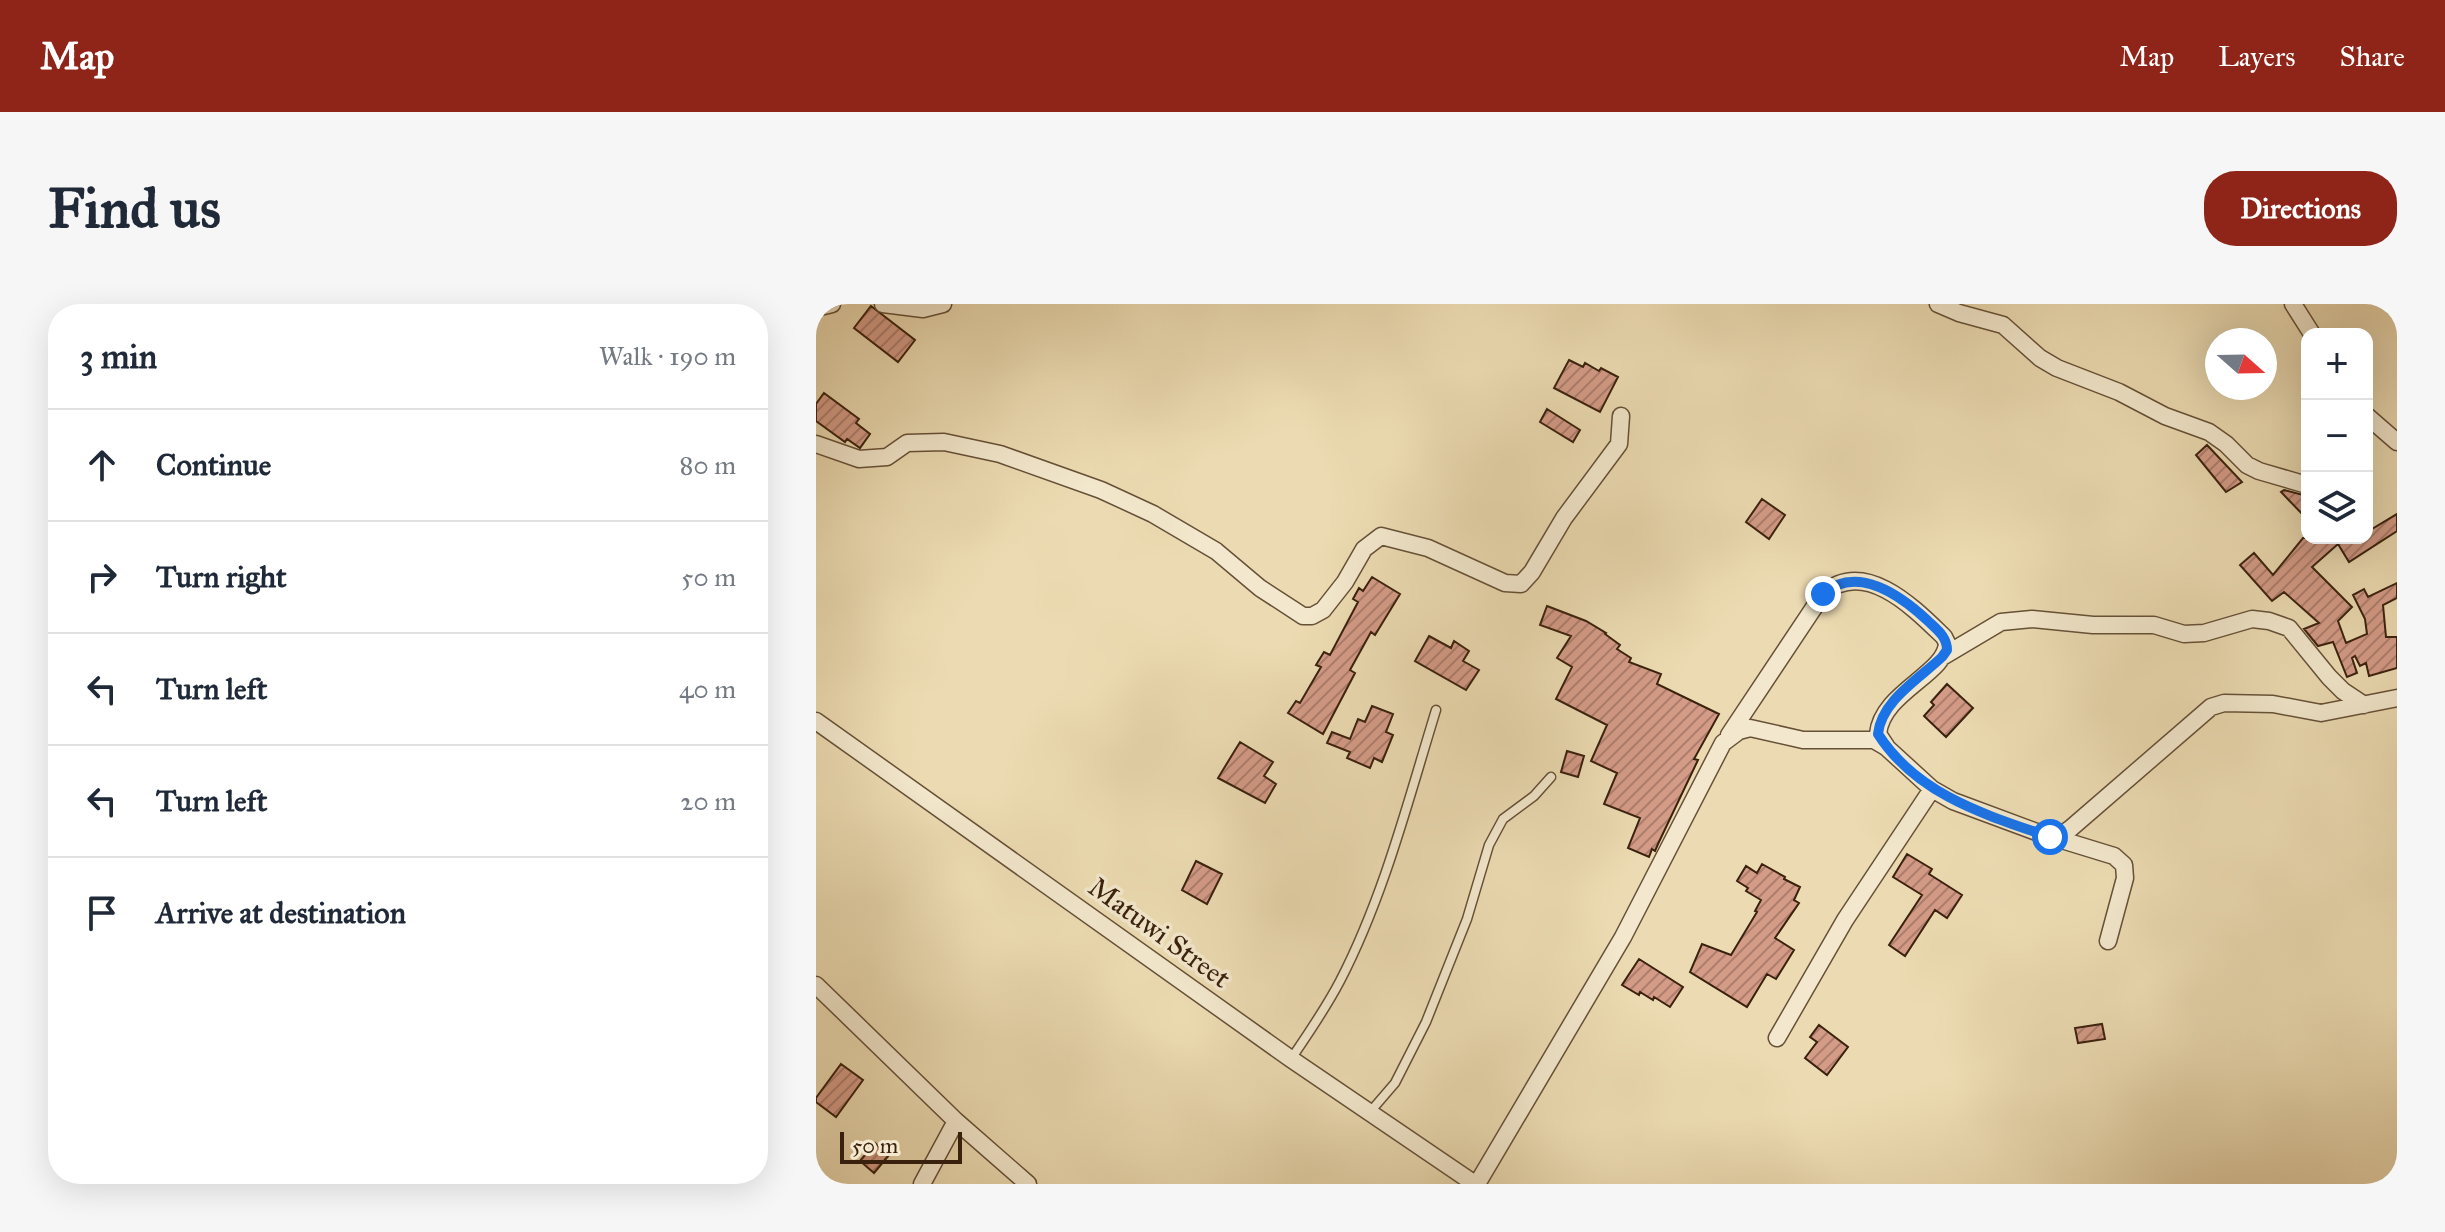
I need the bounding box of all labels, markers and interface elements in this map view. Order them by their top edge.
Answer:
text: Map [40,33,114,79]
text: Map [2119,39,2174,74]
text: Layers [2218,39,2296,74]
text: Share [2340,39,2405,74]
button: Directions [2204,171,2397,246]
text: Find us [48,174,221,242]
north arrow [2205,328,2277,400]
map controls [2301,328,2373,544]
button: + [2301,328,2373,400]
text: 3 min [80,336,157,377]
text: Walk · 190 m [599,340,736,372]
button: − [2301,400,2373,472]
icon: ahead [80,443,124,487]
text: Continue [156,447,271,483]
text: 80 m [680,449,736,481]
button: layers [2301,472,2373,544]
icon: right [80,555,124,599]
text: Turn right [156,559,287,595]
text: 50 m [681,561,736,593]
route end [1805,576,1841,612]
icon: left [80,667,124,711]
text: Turn left [156,671,267,707]
text: 40 m [679,673,736,705]
icon: left [80,779,124,823]
text: Turn left [156,783,267,819]
text: 20 m [681,785,736,817]
route start [2032,819,2068,855]
street label: Matuwi Street [1082,869,1238,996]
icon: arrive [80,891,124,935]
text: Arrive at destination [156,895,406,931]
scale bar [840,1128,962,1164]
text: 50 m [852,1132,898,1159]

